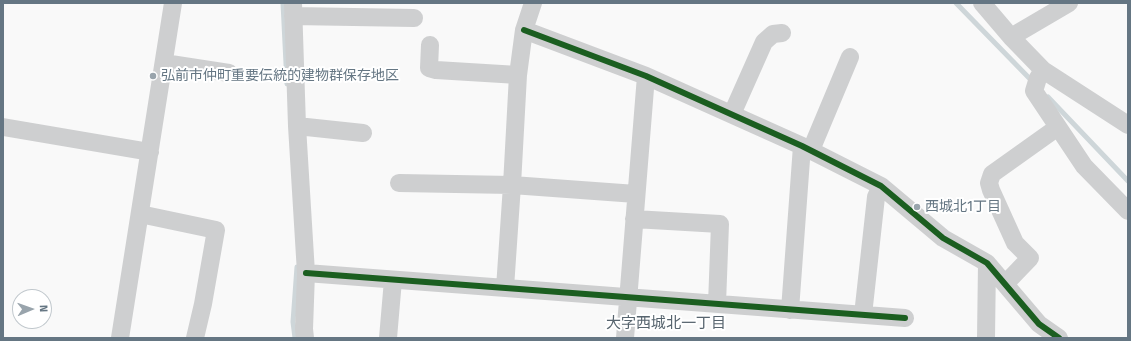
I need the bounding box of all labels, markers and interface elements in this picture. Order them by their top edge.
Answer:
place label: 弘前市仲町重要伝統的建物群保存地区 [161,68,399,84]
marker: 弘前市仲町重要伝統的建物群保存地区 [148,71,158,81]
place label: 西城北1丁目 [925,199,1001,215]
marker: 西城北1丁目 [912,202,922,212]
north arrow [12,289,52,329]
text: N [37,305,50,312]
district label: 大字西城北一丁目 [606,315,726,333]

